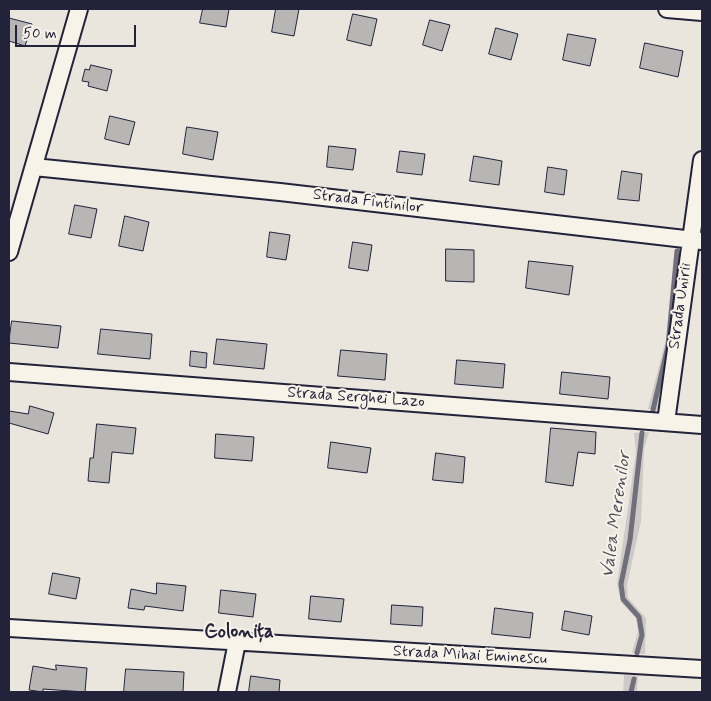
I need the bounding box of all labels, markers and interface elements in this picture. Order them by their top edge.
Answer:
scale bar [18,15,139,47]
text: 50 m [23,24,57,44]
street label: Strada Fîntînilor [312,186,424,218]
street label: Strada Unirii [665,262,697,350]
street label: Strada Serghei Lazo [287,384,425,412]
water label: Valea Merenilor [597,451,637,579]
district label: Colonița [204,622,274,644]
street label: Strada Mihai Eminescu [392,642,548,670]

